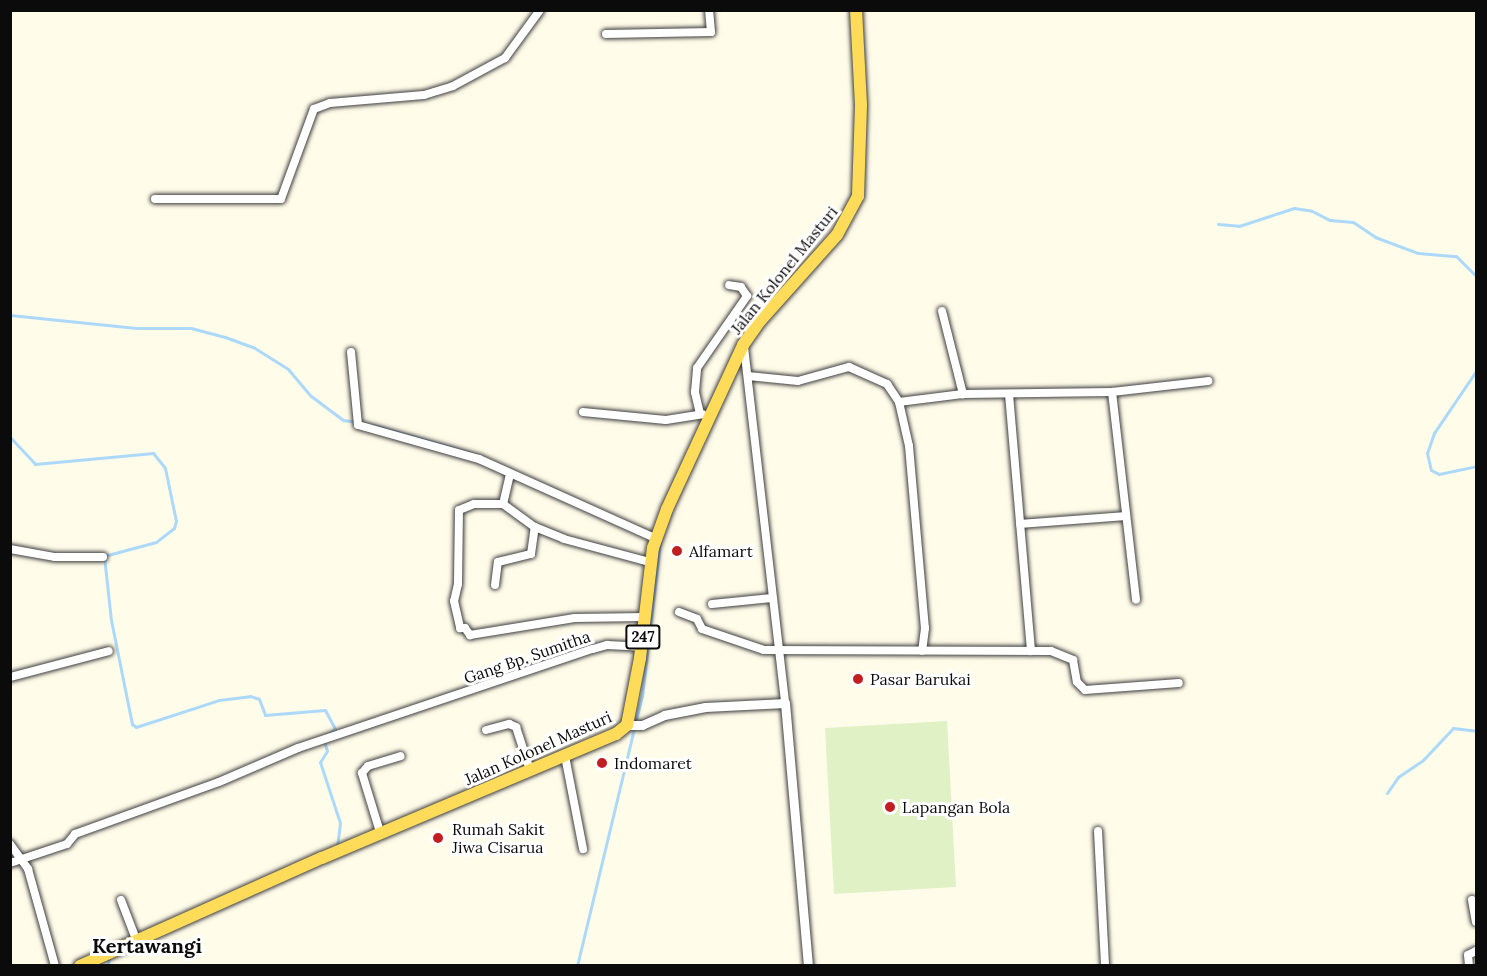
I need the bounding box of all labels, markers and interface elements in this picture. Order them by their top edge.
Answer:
street label: Jalan Kolonel Masturi [727,202,841,338]
place label: Alfamart [689,541,753,561]
marker: Alfamart [670,544,684,558]
road number: 247 [625,625,661,649]
street label: Gang Bp. Sumitha [461,626,593,688]
place label: Pasar Barukai [870,669,971,689]
marker: Pasar Barukai [851,672,865,686]
street label: Jalan Kolonel Masturi [462,707,614,789]
place label: Indomaret [614,753,692,773]
marker: Indomaret [595,756,609,770]
place label: Lapangan Bola [902,797,1010,817]
marker: Lapangan Bola [883,800,897,814]
place label: Rumah Sakit Jiwa Cisarua [452,819,545,857]
marker: Rumah Sakit Jiwa Cisarua [429,829,447,847]
district label: Kertawangi [92,933,202,957]

